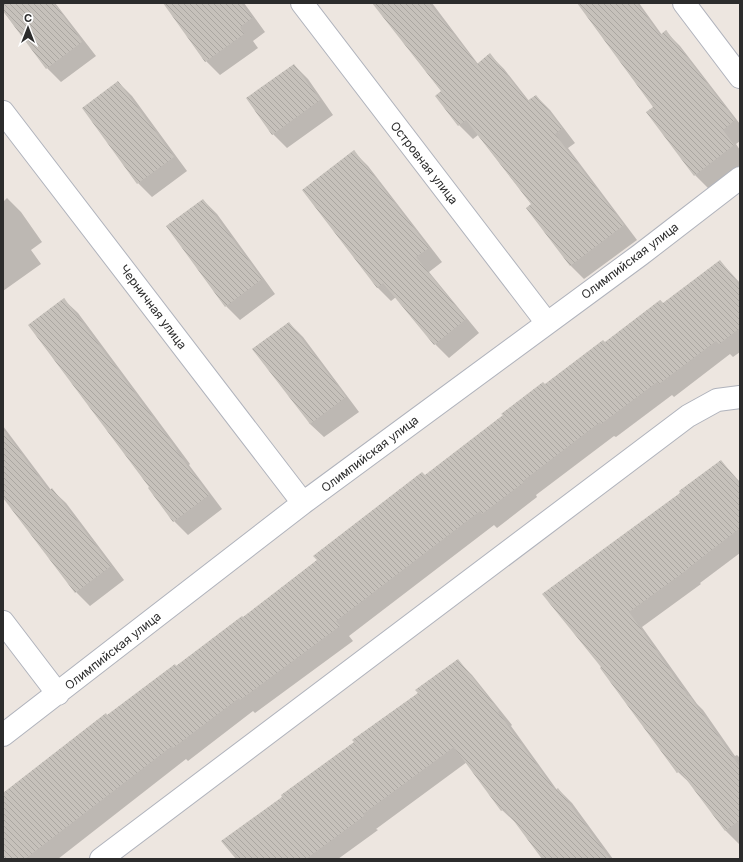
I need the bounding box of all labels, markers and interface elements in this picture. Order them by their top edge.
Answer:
north arrow [8,8,48,48]
text: С [24,11,32,25]
street label: Островная улица [387,118,461,207]
street label: Олимпийская улица [578,219,681,302]
street label: Черничная улица [117,262,190,352]
street label: Олимпийская улица [318,412,421,495]
street label: Олимпийская улица [62,608,164,693]

